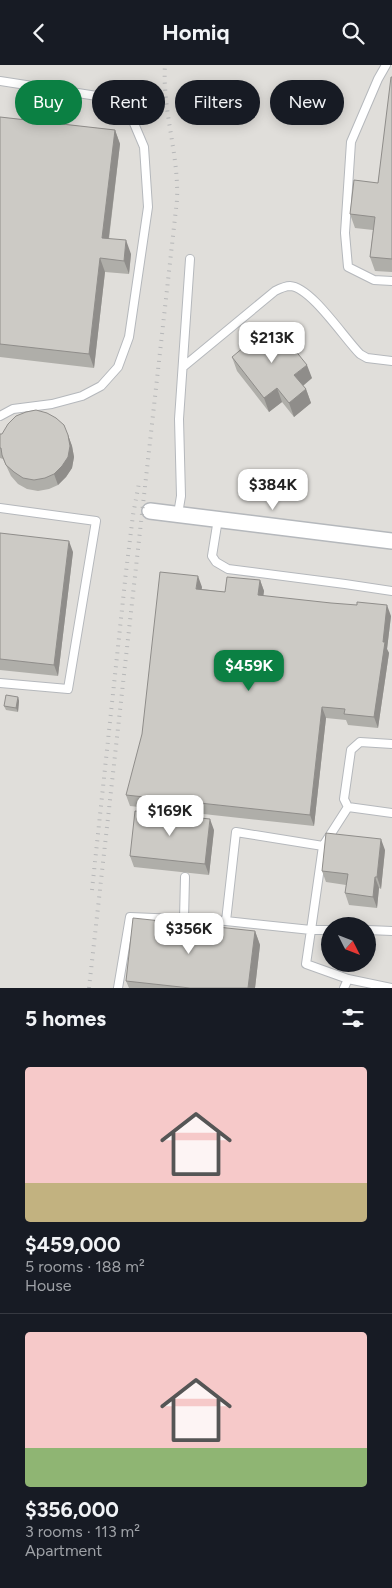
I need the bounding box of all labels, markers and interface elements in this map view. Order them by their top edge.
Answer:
icon: back [25,19,53,47]
text: Homiq [162,19,230,46]
icon: search [339,19,367,47]
chip: Buy [15,80,82,125]
chip: Rent [92,80,165,125]
chip: Filters [175,80,260,125]
chip: New [270,80,344,125]
pin: $213K [237,321,307,364]
text: $213K [250,328,294,347]
pin: $384K [238,469,308,511]
text: $384K [249,475,297,494]
pin: $459K [214,649,284,692]
text: $459K [225,656,273,675]
pin: $169K [135,795,205,837]
text: $169K [148,801,192,820]
pin: $356K [154,913,224,955]
north arrow [321,917,376,973]
map controls [321,917,376,972]
text: $356K [166,919,213,938]
icon: filters [339,1004,367,1032]
text: 5 homes [25,1006,106,1031]
icon: home [151,1099,241,1189]
text: $459,000 [25,1232,121,1257]
text: 5 rooms · 188 m² [25,1257,145,1276]
text: House [25,1276,71,1295]
icon: home [151,1365,241,1455]
text: $356,000 [25,1497,119,1522]
text: 3 rooms · 113 m² [25,1522,140,1541]
text: Apartment [25,1541,102,1560]

